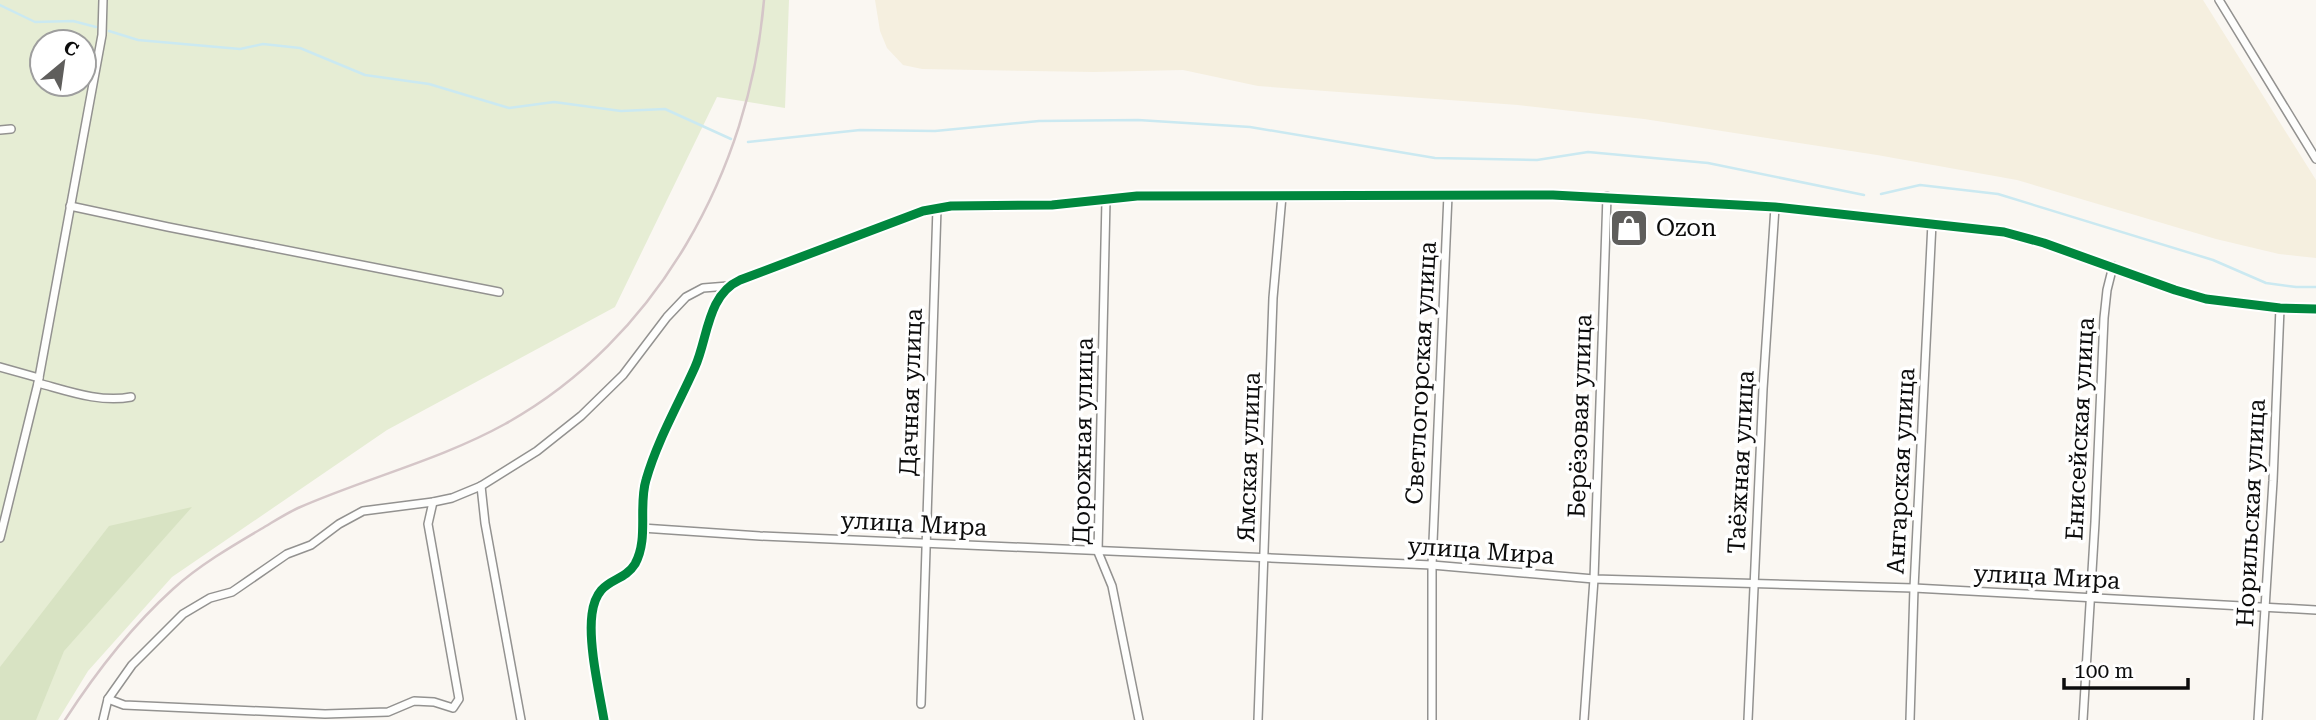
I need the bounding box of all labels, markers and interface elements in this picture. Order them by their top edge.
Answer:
north arrow [28,28,98,98]
text: С [60,35,82,62]
shop icon: Ozon [1608,207,1650,249]
place label: Ozon [1656,214,1717,242]
street label: Светлогорская улица [1400,241,1442,505]
street label: Дачная улица [894,308,928,476]
street label: Берёзовая улица [1562,313,1598,519]
street label: Енисейская улица [2060,317,2100,541]
street label: Дорожная улица [1067,337,1099,545]
street label: Ангарская улица [1882,367,1920,575]
street label: Таёжная улица [1722,369,1760,555]
street label: Ямская улица [1232,372,1266,542]
street label: Норильская улица [2231,398,2271,628]
street label: улица Мира [840,506,988,542]
street label: улица Мира [1407,532,1555,570]
street label: улица Мира [1973,559,2121,595]
scale bar [2064,646,2188,690]
text: 100 m [2074,659,2134,683]

